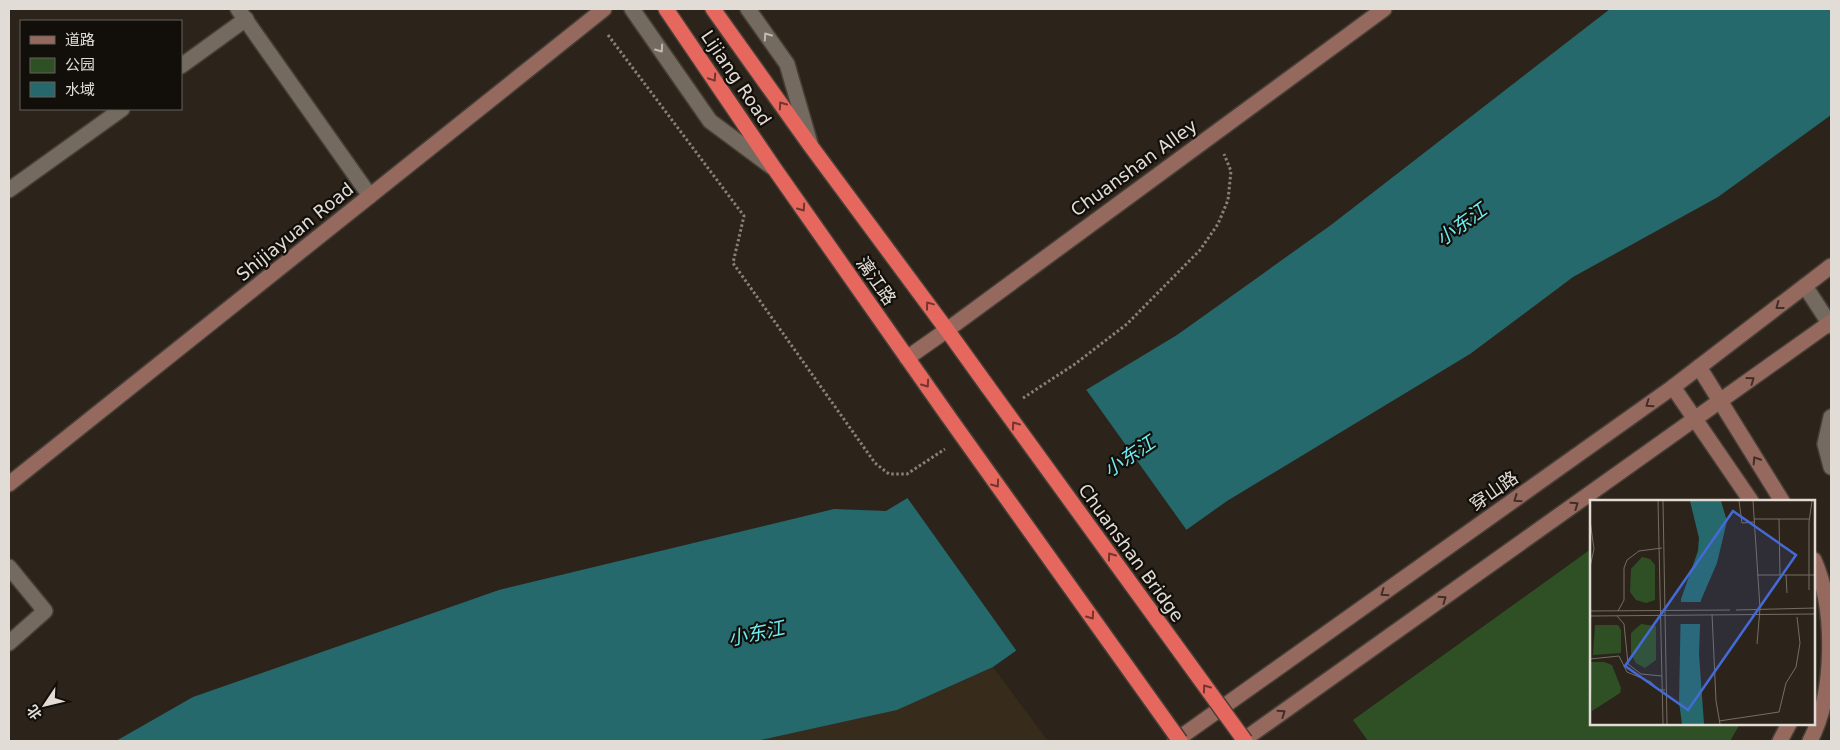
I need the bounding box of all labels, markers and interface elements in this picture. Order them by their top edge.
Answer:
legend [20,20,182,110]
street label: Lijiang Road [697,26,776,129]
text: 道路 [65,31,95,49]
one-way arrow [764,32,773,42]
one-way arrow [654,43,663,52]
text: 公园 [65,56,95,74]
one-way arrow [707,72,716,82]
text: 水域 [65,81,95,99]
one-way arrow [779,101,788,111]
street label: Chuanshan Alley [1067,115,1201,220]
street label: Shijiayuan Road [232,178,357,285]
water label: 小东江 [1431,197,1492,250]
one-way arrow [796,202,805,212]
street label: 漓江路 [852,253,900,309]
one-way arrow [926,301,935,311]
one-way arrow [1776,301,1785,309]
one-way arrow [1745,377,1755,386]
one-way arrow [920,379,929,388]
one-way arrow [1646,399,1655,407]
one-way arrow [1012,421,1021,431]
water label: 小东江 [1099,430,1160,481]
one-way arrow [1753,456,1763,465]
street label: 穿山路 [1466,467,1522,515]
one-way arrow [990,478,999,488]
street label: Chuanshan Bridge [1074,480,1189,626]
one-way arrow [1513,492,1522,502]
inset map [1590,500,1815,725]
one-way arrow [1569,502,1579,511]
one-way arrow [1108,553,1116,562]
one-way arrow [1381,587,1390,595]
one-way arrow [1437,596,1447,605]
one-way arrow [1085,611,1094,620]
water label: 小东江 [726,616,788,650]
north arrow [20,680,70,730]
one-way arrow [1203,684,1212,694]
text: 北 [24,702,45,723]
one-way arrow [1276,710,1286,719]

